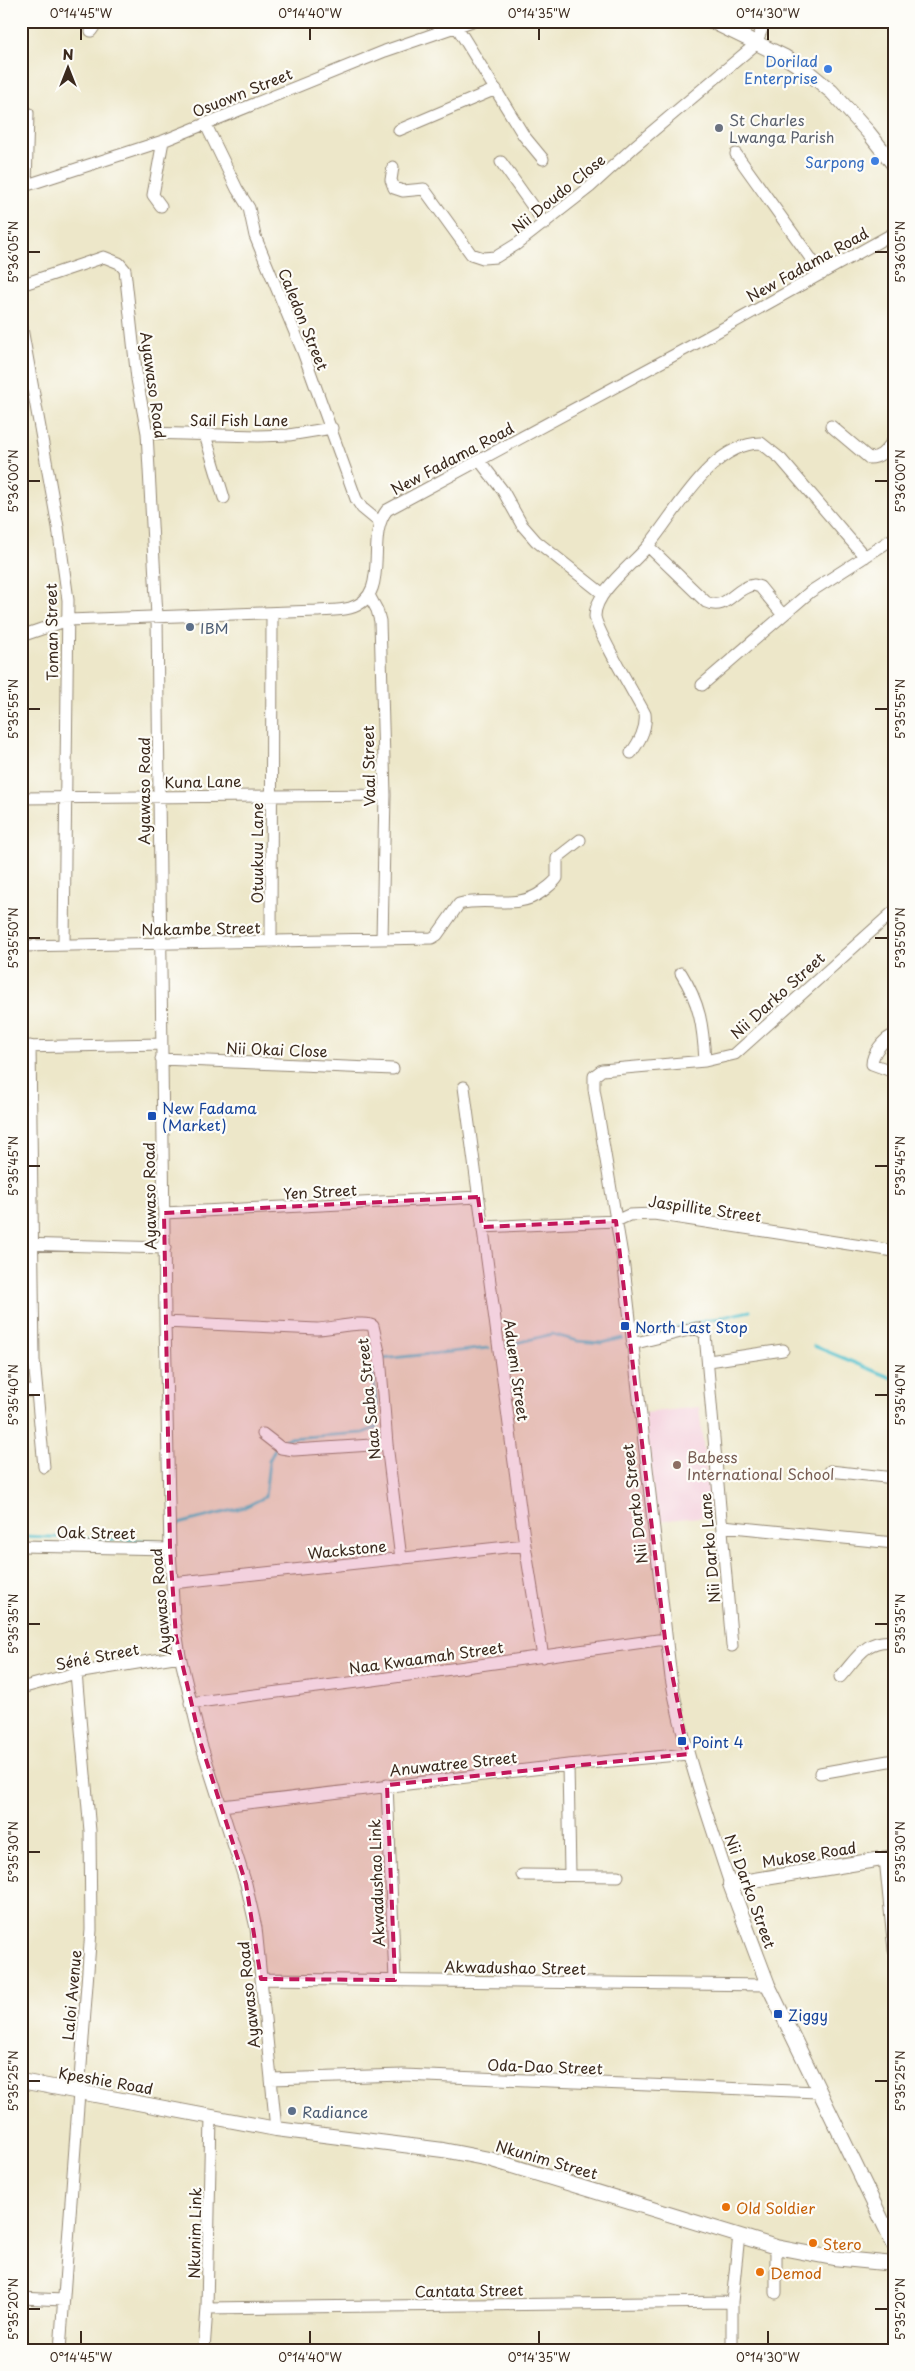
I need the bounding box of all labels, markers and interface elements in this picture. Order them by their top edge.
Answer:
text: 0°14'45"W [50,4,113,22]
text: 0°14'40"W [278,4,342,22]
text: 0°14'35"W [508,4,571,22]
text: 0°14'30"W [736,4,801,22]
north arrow [42,42,92,92]
text: N [62,44,74,65]
place label: Dorilad Enterprise [744,49,818,89]
street label: Osuown Street [189,61,295,123]
marker: Dorilad Enterprise [822,63,834,75]
place label: St Charles Lwanga Parish [729,108,835,148]
marker: St Charles Lwanga Parish [713,122,725,134]
street label: Nii Doudo Close [506,148,610,238]
place label: Sarpong [805,150,865,173]
marker: Sarpong [869,155,881,167]
text: 5°36'05"N [4,221,22,283]
street label: New Fadama Road [742,221,872,307]
text: 5°36'05"N [891,221,909,283]
street label: Caledon Street [273,265,335,373]
street label: Ayawaso Road [135,330,173,440]
street label: Sail Fish Lane [190,408,288,431]
street label: New Fadama Road [386,416,518,500]
text: 5°36'00"N [4,449,22,513]
text: 5°36'00"N [891,449,909,513]
street label: Toman Street [39,583,63,681]
place label: IBM [200,616,229,639]
marker: IBM [184,621,196,633]
text: 5°35'55"N [4,679,22,739]
text: 5°35'55"N [891,679,909,739]
street label: Vaal Street [356,725,380,807]
street label: Ayawaso Road [132,737,155,845]
street label: Kuna Lane [164,769,242,793]
street label: Otuukuu Lane [245,802,268,903]
text: 5°35'50"N [4,907,22,969]
text: 5°35'50"N [891,907,909,969]
street label: Nakambe Street [141,915,261,941]
street label: Nii Darko Street [725,946,829,1044]
street label: Nii Okai Close [226,1036,328,1062]
place label: New Fadama (Market) [162,1096,257,1136]
marker: New Fadama (Market) [146,1110,158,1122]
text: 5°35'45"N [4,1136,22,1196]
text: 5°35'45"N [891,1136,909,1196]
street label: Ayawaso Road [137,1142,161,1250]
street label: Yen Street [283,1178,357,1204]
street label: Jaspillite Street [647,1189,763,1227]
place label: North Last Stop [635,1315,748,1338]
street label: Aduemi Street [498,1318,536,1422]
marker: North Last Stop [619,1320,631,1332]
street label: Naa Saba Street [350,1337,386,1461]
text: 5°35'40"N [4,1364,22,1426]
text: 5°35'40"N [891,1364,909,1426]
street label: Nii Darko Street [615,1443,653,1565]
place label: Babess International School [687,1445,834,1485]
marker: Babess International School [671,1459,683,1471]
street label: Nii Darko Lane [693,1492,725,1604]
street label: Oak Street [56,1520,136,1544]
street label: Wackstone [306,1533,388,1565]
street label: Ayawaso Road [144,1547,176,1657]
text: 5°35'35"N [4,1594,22,1654]
text: 5°35'35"N [891,1594,909,1654]
street label: Naa Kwaamah Street [347,1635,505,1679]
street label: Séné Street [53,1637,141,1675]
place label: Point 4 [692,1730,744,1753]
marker: Point 4 [676,1735,688,1747]
street label: Anuwatree Street [388,1745,518,1781]
street label: Akwadushao Link [362,1819,390,1947]
text: 5°35'30"N [4,1821,22,1883]
text: 5°35'30"N [891,1821,909,1883]
street label: Nii Darko Street [720,1831,782,1951]
street label: Mukose Road [760,1835,858,1873]
street label: Ayawaso Road [231,1940,265,2050]
street label: Laloi Avenue [56,1949,86,2041]
street label: Akwadushao Street [444,1954,586,1980]
place label: Ziggy [788,2003,828,2026]
marker: Ziggy [772,2008,784,2020]
text: 5°35'25"N [4,2050,22,2112]
text: 5°35'25"N [891,2050,909,2112]
street label: Oda-Dao Street [487,2052,603,2080]
street label: Kpeshie Road [57,2060,155,2100]
place label: Radiance [302,2100,368,2123]
marker: Radiance [286,2105,298,2117]
street label: Nkunim Street [493,2134,601,2184]
street label: Nkunim Link [182,2187,206,2279]
place label: Old Soldier [736,2196,815,2219]
marker: Old Soldier [720,2201,732,2213]
place label: Stero [823,2232,862,2255]
marker: Stero [807,2237,819,2249]
place label: Demod [770,2261,822,2284]
marker: Demod [754,2266,766,2278]
text: 5°35'20"N [4,2278,22,2340]
street label: Cantata Street [414,2278,524,2302]
text: 5°35'20"N [891,2278,909,2340]
text: 0°14'45"W [50,2348,113,2366]
text: 0°14'40"W [278,2348,342,2366]
text: 0°14'35"W [508,2348,571,2366]
text: 0°14'30"W [736,2348,801,2366]

